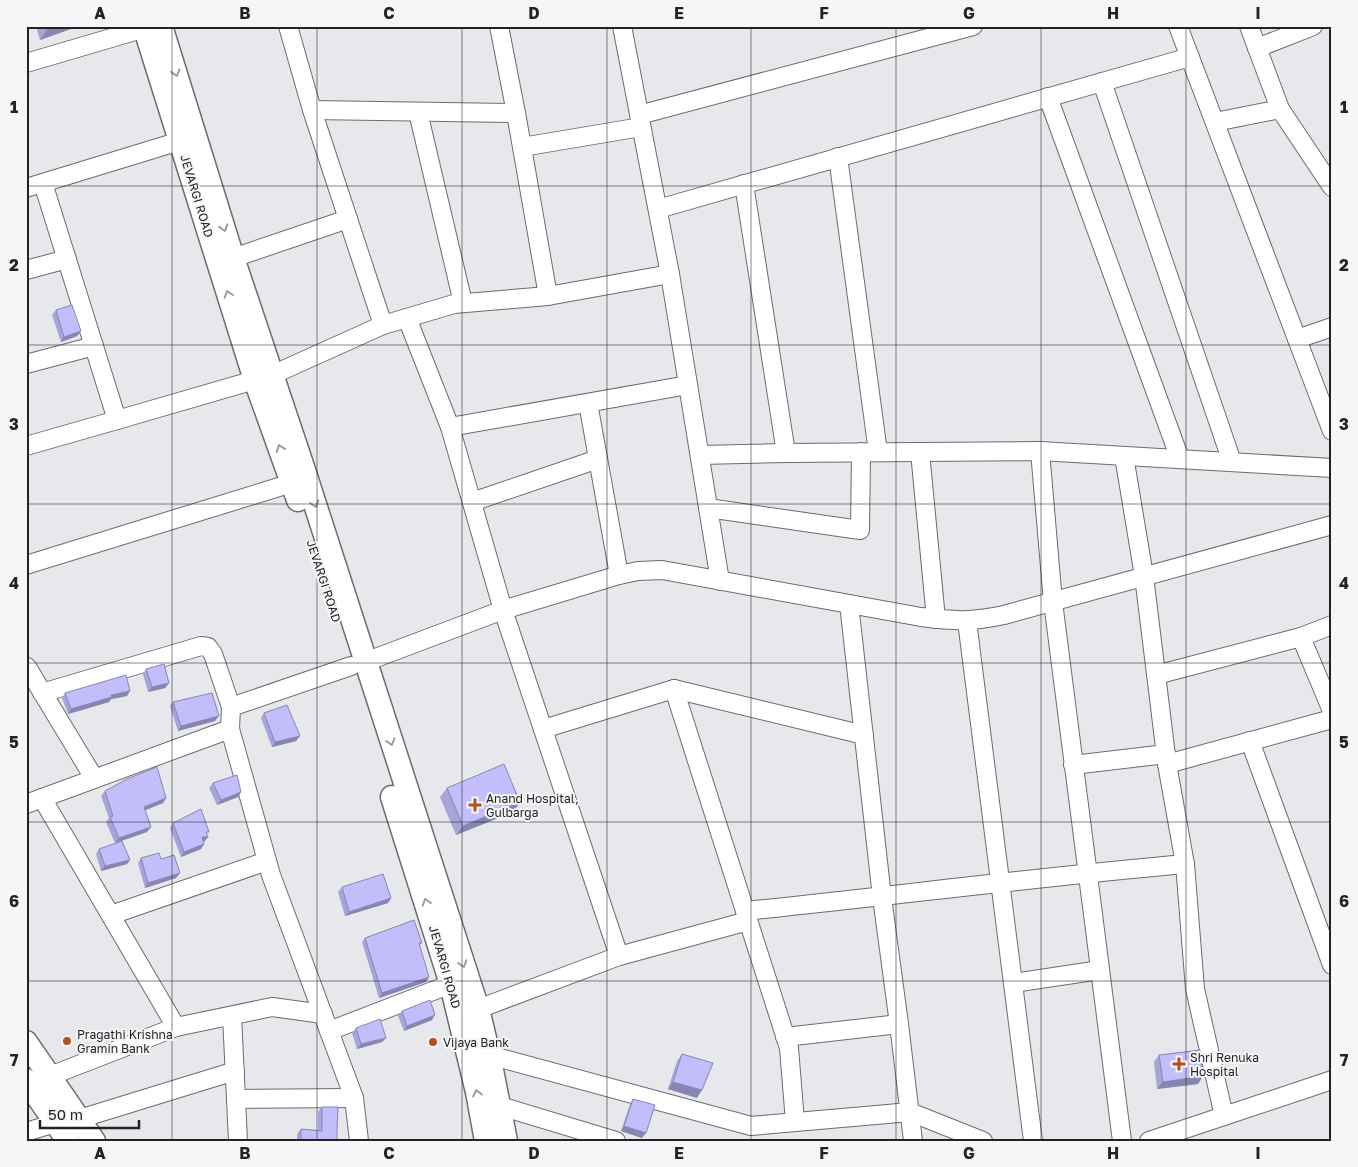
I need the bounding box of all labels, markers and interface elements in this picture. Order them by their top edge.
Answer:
text: A [94,3,106,23]
text: B [239,3,251,23]
text: C [383,3,395,23]
text: D [528,3,540,23]
text: E [674,3,684,23]
text: F [819,3,829,23]
text: G [963,3,975,23]
text: H [1107,3,1119,23]
text: I [1255,3,1261,23]
one-way arrow [170,68,180,76]
text: 1 [10,97,18,117]
text: 1 [1340,97,1348,117]
street label: JEVARGI ROAD [177,153,217,239]
one-way arrow [218,223,228,232]
text: 2 [9,255,19,275]
text: 2 [1339,255,1349,275]
one-way arrow [224,290,234,298]
text: 3 [9,414,19,434]
text: 3 [1339,414,1349,434]
one-way arrow [275,444,285,452]
one-way arrow [309,499,319,508]
street label: JEVARGI ROAD [304,538,344,624]
text: 4 [9,573,19,593]
text: 4 [1339,573,1349,593]
text: 5 [9,732,19,752]
text: 5 [1339,732,1349,752]
one-way arrow [385,738,395,746]
place label: Anand Hospital, Gulbarga [486,791,579,820]
marker: Anand Hospital, Gulbarga [468,798,482,812]
text: 6 [9,891,19,911]
text: 6 [1339,891,1349,911]
one-way arrow [421,899,431,907]
street label: JEVARGI ROAD [426,924,464,1010]
one-way arrow [457,959,467,967]
place label: Pragathi Krishna Gramin Bank [77,1027,173,1056]
marker: Pragathi Krishna Gramin Bank [61,1035,73,1047]
place label: Vijaya Bank [443,1035,509,1050]
marker: Vijaya Bank [427,1036,439,1048]
text: 7 [10,1050,19,1070]
place label: Shri Renuka Hospital [1190,1050,1259,1079]
text: 7 [1340,1050,1349,1070]
marker: Shri Renuka Hospital [1172,1057,1186,1071]
one-way arrow [472,1088,482,1097]
scale bar [40,1097,139,1129]
text: 50 m [48,1105,83,1123]
text: A [94,1143,106,1163]
text: B [239,1143,251,1163]
text: C [383,1143,395,1163]
text: D [528,1143,540,1163]
text: E [674,1143,684,1163]
text: F [819,1143,829,1163]
text: G [963,1143,975,1163]
text: H [1107,1143,1119,1163]
text: I [1255,1143,1261,1163]

